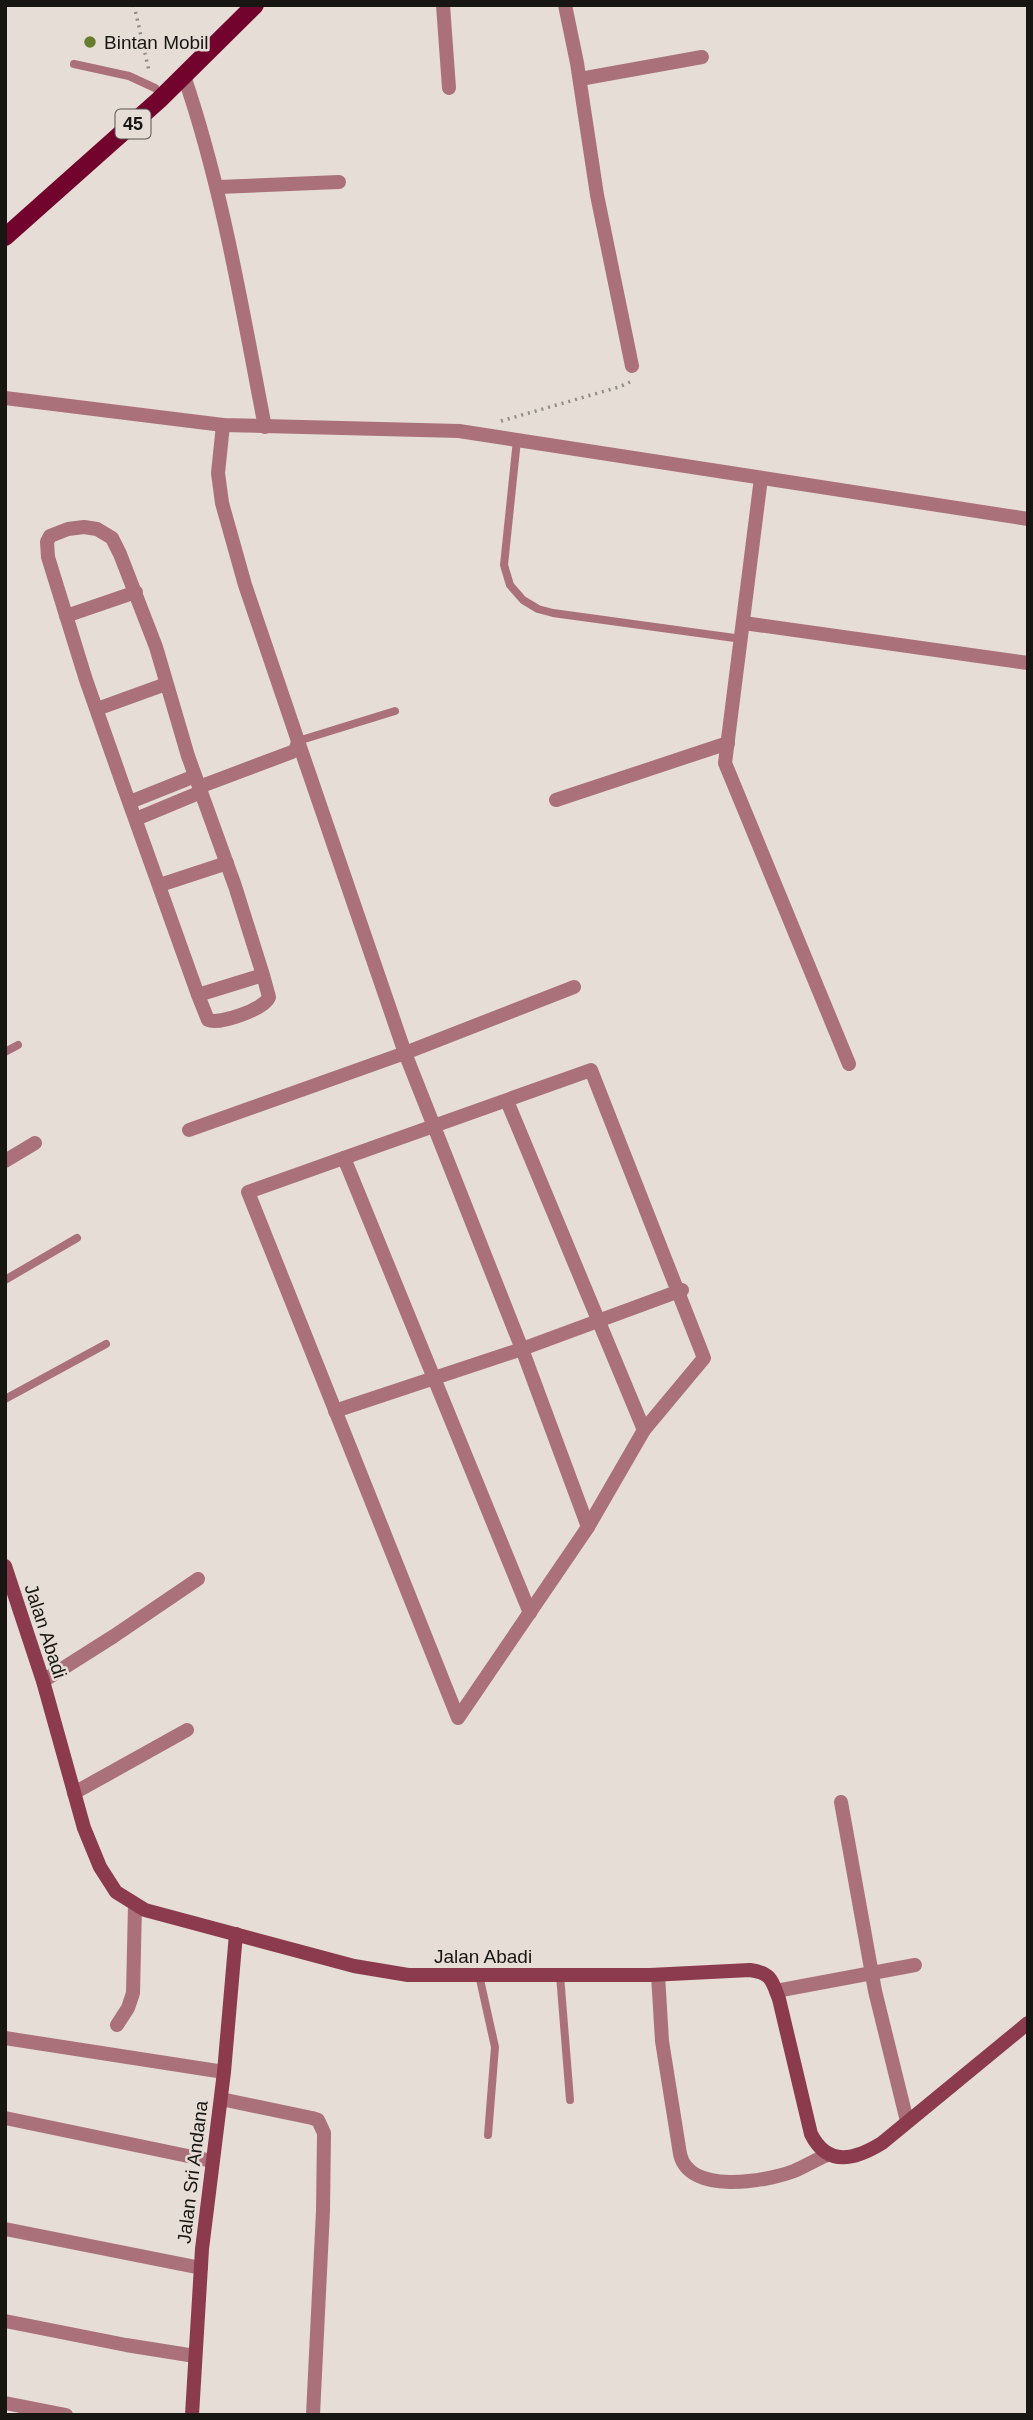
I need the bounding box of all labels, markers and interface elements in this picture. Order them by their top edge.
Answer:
place label: Bintan Mobil [104,32,209,53]
marker: Bintan Mobil [82,34,98,50]
road number: 45 [116,110,150,139]
street label: Jalan Abadi [20,1581,71,1681]
street label: Jalan Abadi [434,1946,532,1967]
street label: Jalan Sri Andana [173,2099,212,2245]

